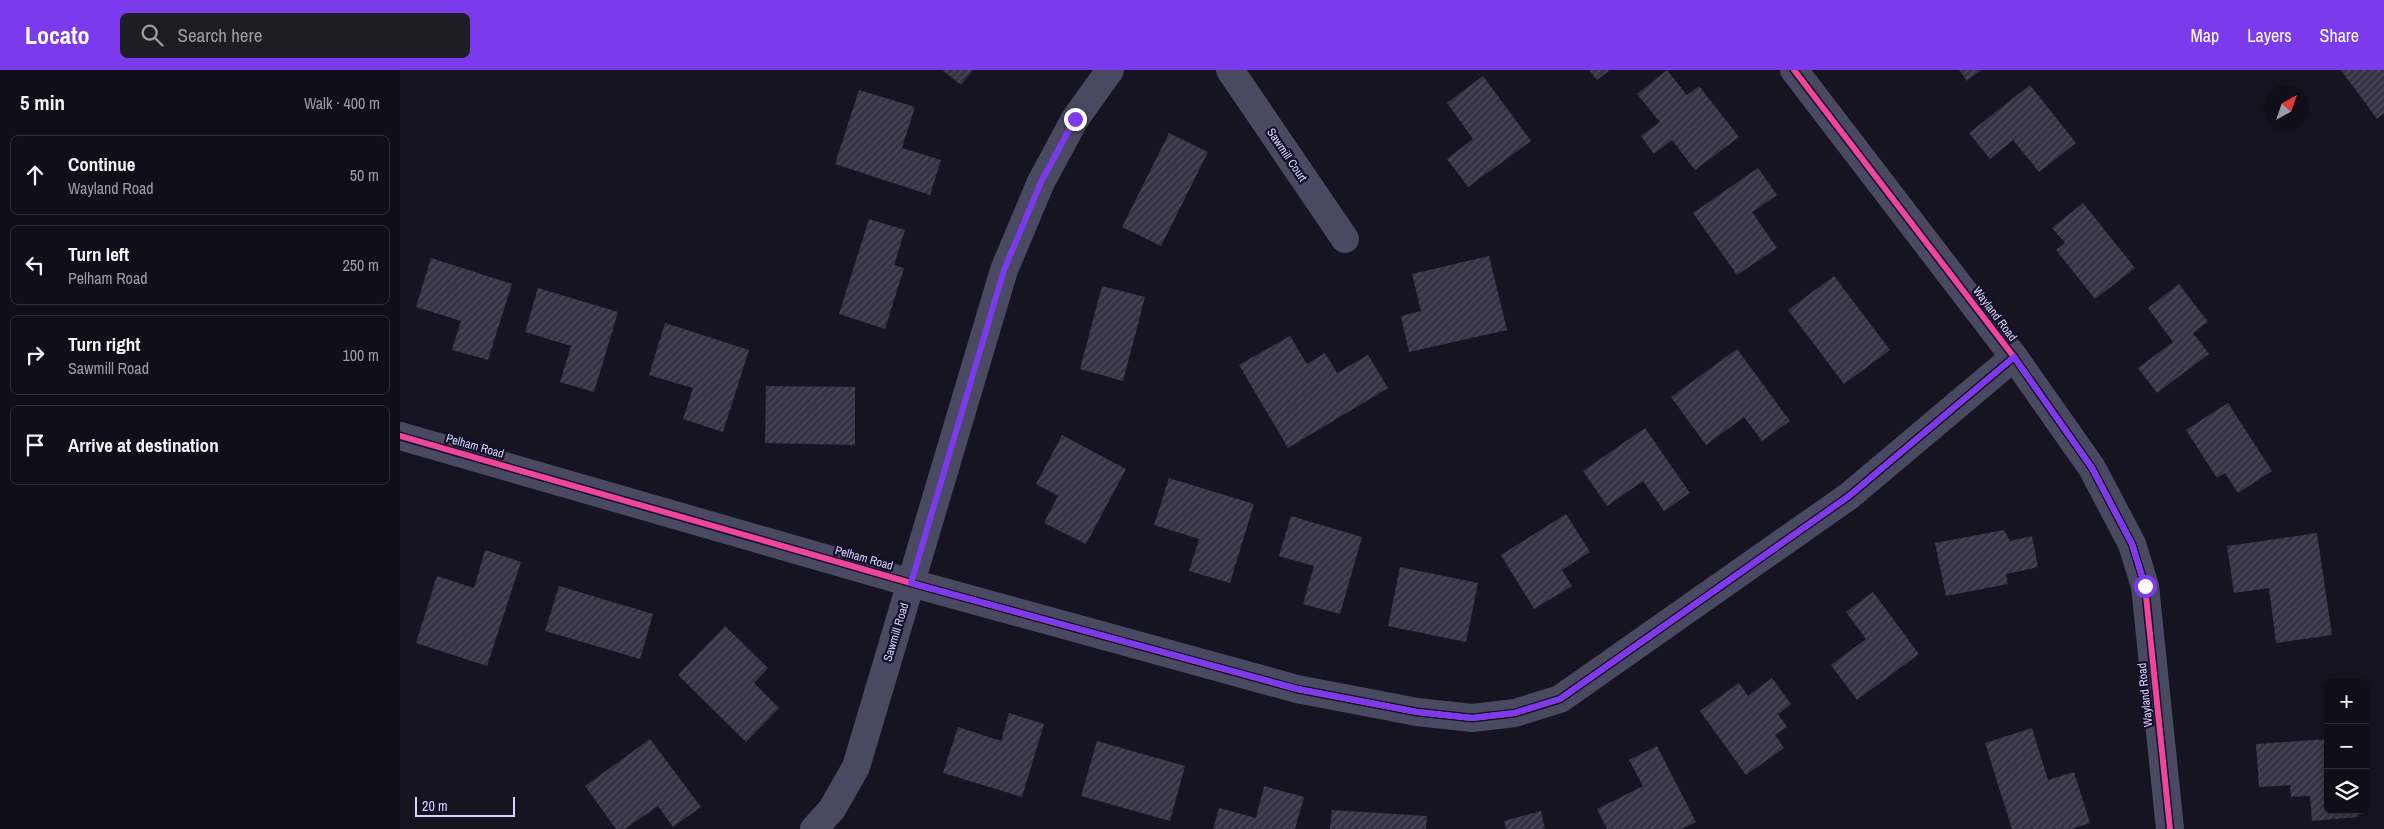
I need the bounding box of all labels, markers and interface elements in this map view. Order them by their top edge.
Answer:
search box [120,13,470,58]
text: Locato [25,19,90,51]
icon: search [138,21,166,49]
text: Search here [178,22,262,48]
text: Map [2191,23,2219,48]
text: Layers [2247,23,2292,48]
text: Share [2320,23,2359,48]
north arrow [2264,85,2309,130]
text: 5 min [20,88,65,117]
text: Walk · 400 m [304,92,380,114]
route end [1064,108,1087,131]
street label: Sawmill Court [1263,125,1311,185]
text: Continue [68,151,136,177]
icon: ahead [21,161,49,189]
text: 50 m [350,164,379,186]
text: Wayland Road [68,177,154,199]
text: Turn left [68,241,129,267]
icon: left [21,251,49,279]
text: 250 m [343,254,379,276]
text: Pelham Road [68,267,148,289]
street label: Wayland Road [1969,284,2021,344]
text: Turn right [68,331,140,357]
icon: right [21,341,49,369]
text: 100 m [343,344,379,366]
text: Sawmill Road [68,357,149,379]
street label: Pelham Road [444,430,506,462]
icon: arrive [21,431,49,459]
text: Arrive at destination [68,432,219,458]
street label: Pelham Road [833,542,895,574]
route start [2134,575,2157,598]
street label: Sawmill Road [879,601,913,663]
street label: Wayland Road [2134,662,2156,728]
map controls [2324,679,2369,814]
button: + [2324,679,2369,724]
button: − [2324,724,2369,769]
button: layers [2324,769,2369,814]
scale bar [415,794,515,817]
text: 20 m [422,797,448,815]

